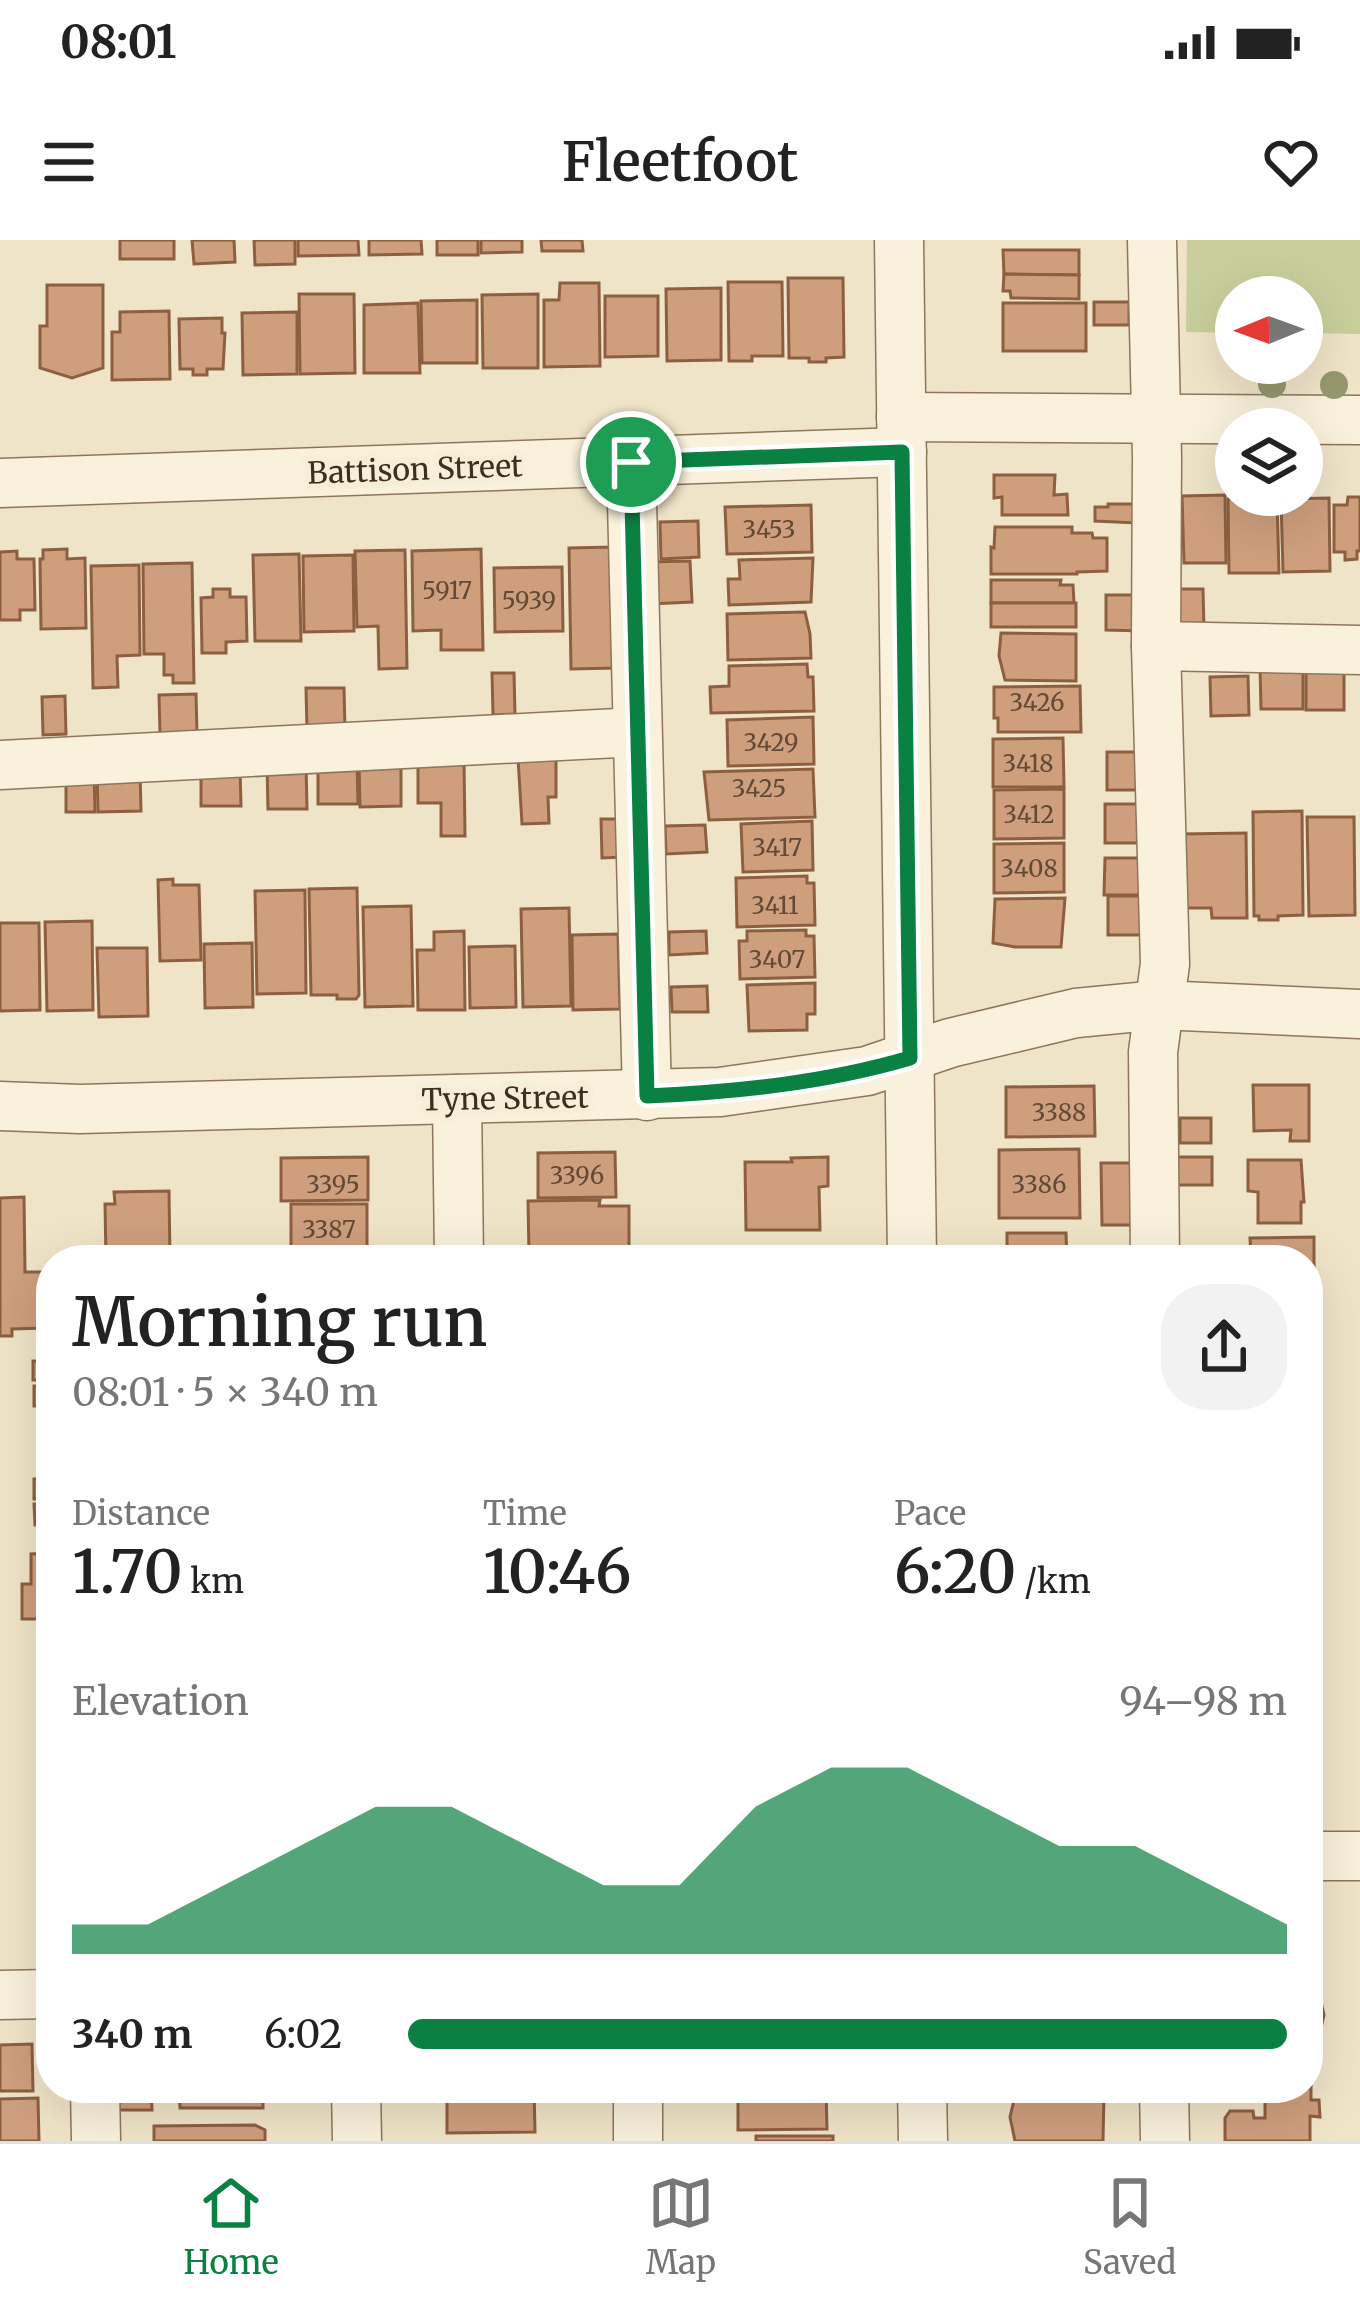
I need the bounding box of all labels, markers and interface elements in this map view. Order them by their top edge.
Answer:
text: 08:01 [60,14,176,70]
text: Fleetfoot [562,128,798,196]
icon: menu [36,129,102,195]
icon: heart [1258,129,1324,195]
north arrow [1215,276,1323,384]
map controls [1215,276,1323,516]
button: layers [1215,408,1323,516]
pin [580,411,682,513]
icon: arrive [598,429,664,495]
street label: Battison Street [307,446,524,492]
house number: 3453 [743,514,795,545]
house number: 5917 [422,575,472,606]
house number: 5939 [502,585,556,616]
house number: 3426 [1009,687,1065,718]
house number: 3429 [743,727,799,758]
house number: 3418 [1003,748,1053,779]
house number: 3425 [732,773,786,804]
house number: 3412 [1003,799,1055,830]
house number: 3417 [752,832,802,863]
house number: 3408 [1000,853,1058,884]
house number: 3411 [751,890,799,921]
house number: 3407 [749,944,805,975]
street label: Tyne Street [421,1078,589,1118]
house number: 3388 [1032,1097,1086,1128]
house number: 3396 [550,1160,604,1191]
house number: 3395 [306,1169,360,1200]
house number: 3386 [1012,1169,1066,1200]
house number: 3387 [302,1214,356,1245]
text: Morning run [72,1281,487,1364]
button: share [1161,1284,1287,1410]
text: 08:01 · 5 × 340 m [72,1368,378,1417]
text: Distance [72,1493,210,1534]
text: Time [483,1493,567,1534]
text: Pace [894,1493,966,1534]
text: 1.70 [72,1534,183,1609]
text: 10:46 [483,1534,632,1609]
text: 6:20 [894,1534,1016,1609]
text: km [183,1561,244,1602]
text: /km [1016,1561,1091,1602]
text: Elevation [72,1677,249,1726]
text: 94–98 m [1119,1677,1287,1726]
text: 340 m [72,2010,192,2059]
text: 6:02 [264,2010,342,2059]
tab: Home [184,2170,279,2283]
tab: Map [646,2170,716,2283]
tab: Saved [1083,2170,1177,2283]

